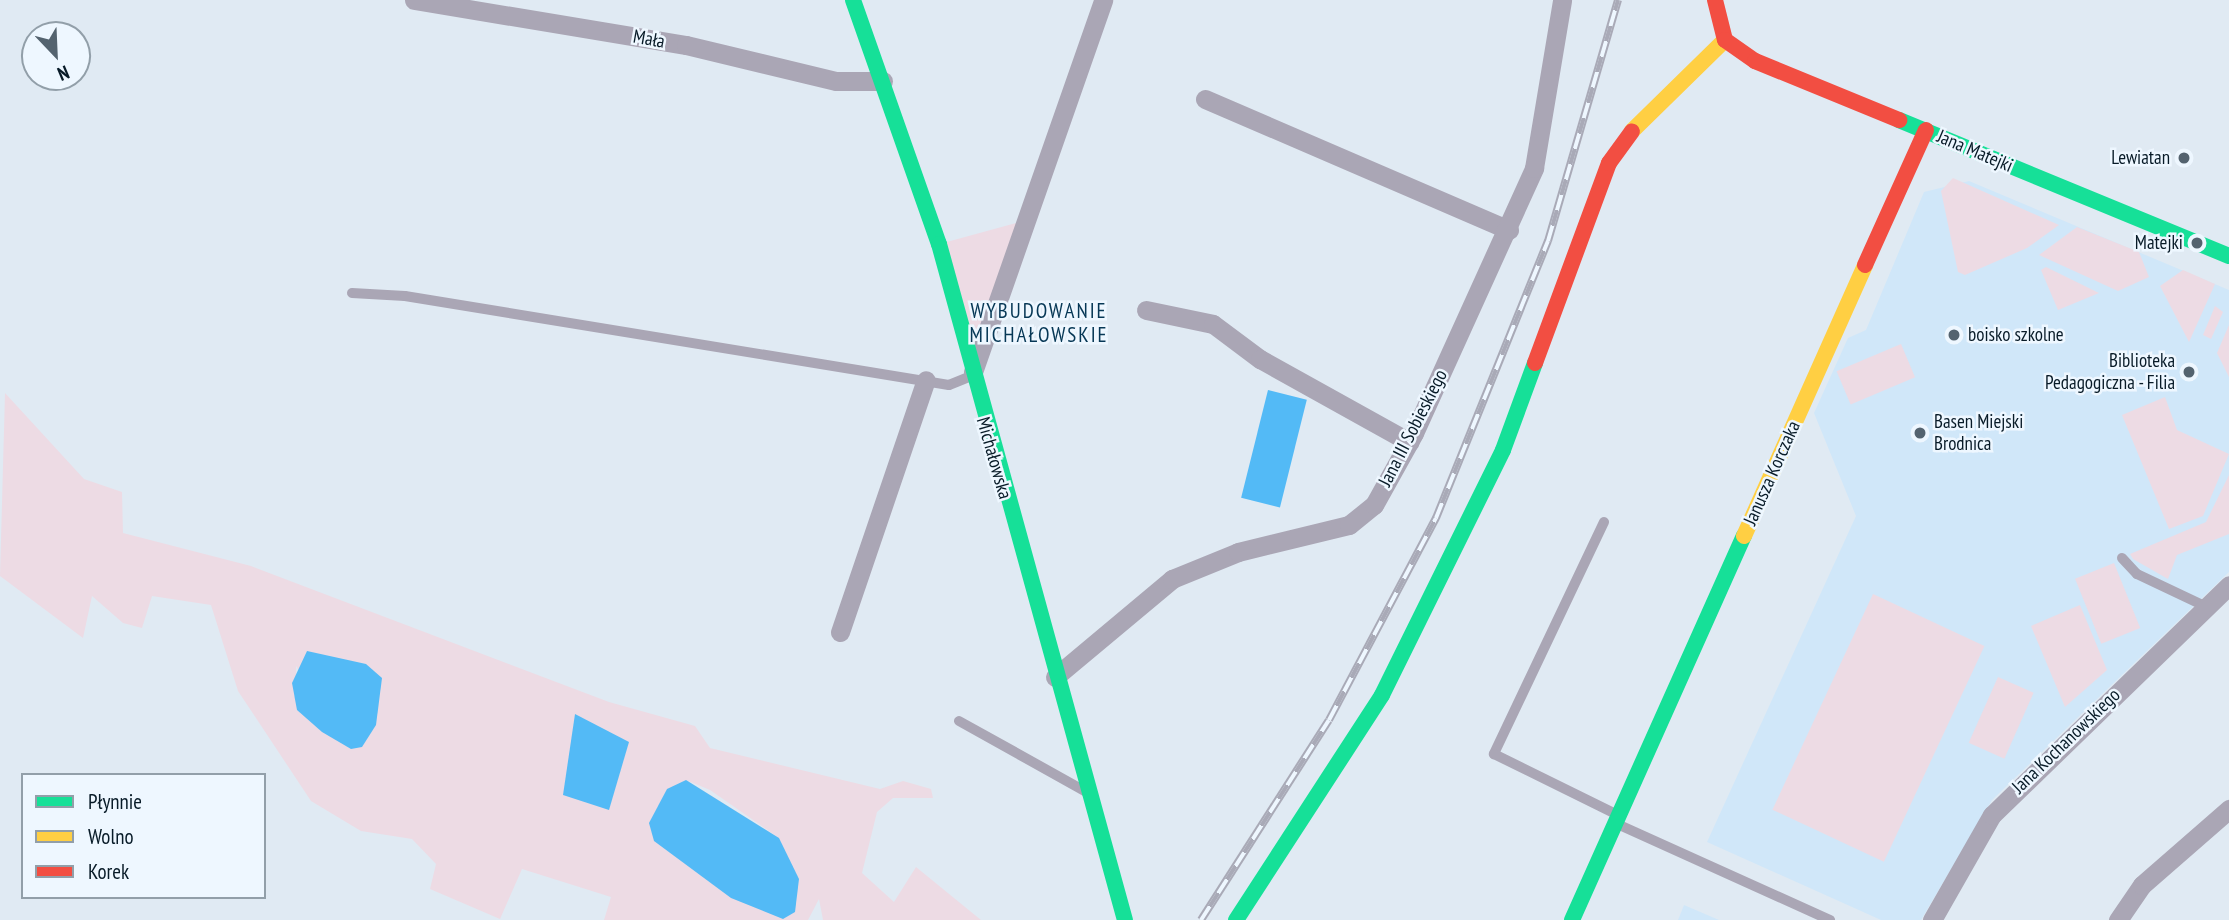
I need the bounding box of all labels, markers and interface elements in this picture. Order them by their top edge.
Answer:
north arrow [21,21,91,91]
street label: Mała [631,25,667,53]
text: N [54,60,73,87]
street label: Jana Matejki [1934,125,2016,177]
place label: Lewiatan [2111,147,2170,169]
marker: Lewiatan [2176,150,2192,166]
place label: Matejki [2135,232,2183,254]
marker: Matejki [2189,235,2205,251]
district label: WYBUDOWANIE MICHAŁOWSKIE [971,298,1107,348]
place label: boisko szkolne [1968,324,2064,346]
marker: boisko szkolne [1946,327,1962,343]
place label: Biblioteka Pedagogiczna - Filia [2044,350,2175,394]
marker: Biblioteka Pedagogiczna - Filia [2181,364,2197,380]
street label: Jana III Sobieskiego [1374,366,1452,490]
place label: Basen Miejski Brodnica [1934,411,2023,455]
street label: Michałowska [971,414,1017,502]
street label: Janusza Korczaka [1739,417,1805,529]
marker: Basen Miejski Brodnica [1912,425,1928,441]
street label: Jana Kochanowskiego [2007,684,2125,798]
legend [21,773,266,899]
text: Płynnie [88,788,142,815]
text: Wolno [88,823,134,850]
text: Korek [88,858,129,885]

